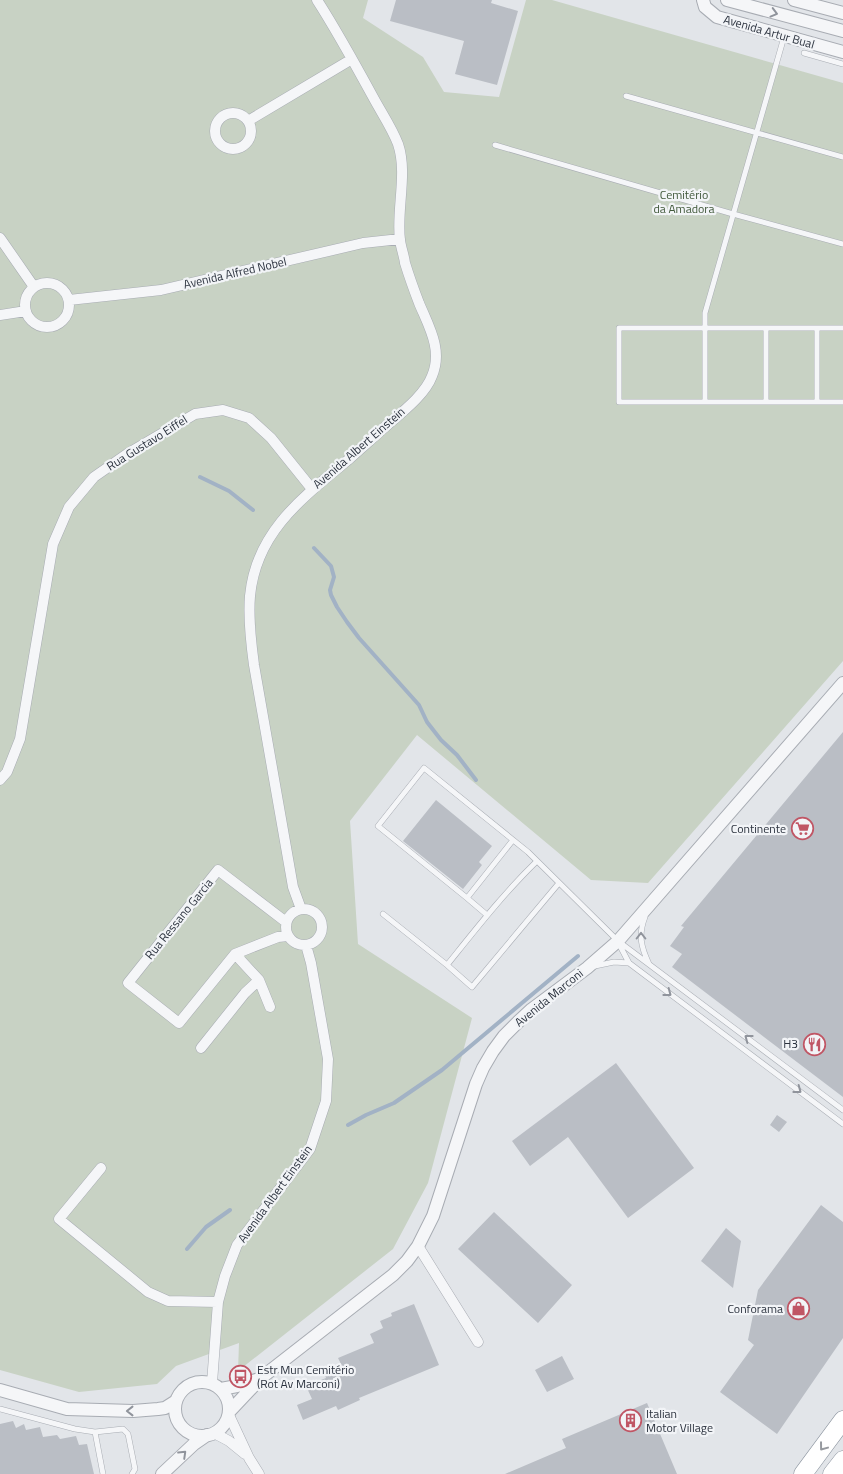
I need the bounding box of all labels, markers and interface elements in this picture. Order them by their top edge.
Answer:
one-way arrow [769,7,777,17]
street label: Avenida Artur Bual [721,9,817,54]
park label: Cemitério da Amadora [653,185,715,218]
street label: Avenida Alfred Nobel [181,251,288,294]
street label: Avenida Albert Einstein [308,402,409,493]
street label: Rua Gustavo Eiffel [102,410,191,475]
supermarket icon: Continente [790,817,814,841]
place label: Continente [731,819,786,838]
street label: Rua Ressano Garcia [140,874,217,963]
one-way arrow [636,931,646,939]
street label: Avenida Marconi [510,964,587,1031]
one-way arrow [662,987,671,995]
restaurant icon: H3 [802,1032,826,1056]
place label: H3 [783,1034,798,1053]
one-way arrow [745,1036,754,1044]
one-way arrow [792,1084,802,1093]
street label: Avenida Albert Einstein [233,1141,317,1246]
shop icon: Conforama [787,1297,811,1321]
place label: Conforama [727,1299,783,1318]
place label: Estr Mun Cemitério (Rot Av Marconi) [257,1360,354,1393]
bus stop icon: Estr Mun Cemitério (Rot Av Marconi) [229,1365,253,1389]
place label: Italian Motor Village [646,1404,713,1437]
one-way arrow [126,1406,134,1416]
building icon: Italian Motor Village [618,1409,642,1433]
one-way arrow [820,1441,829,1451]
one-way arrow [178,1451,187,1460]

